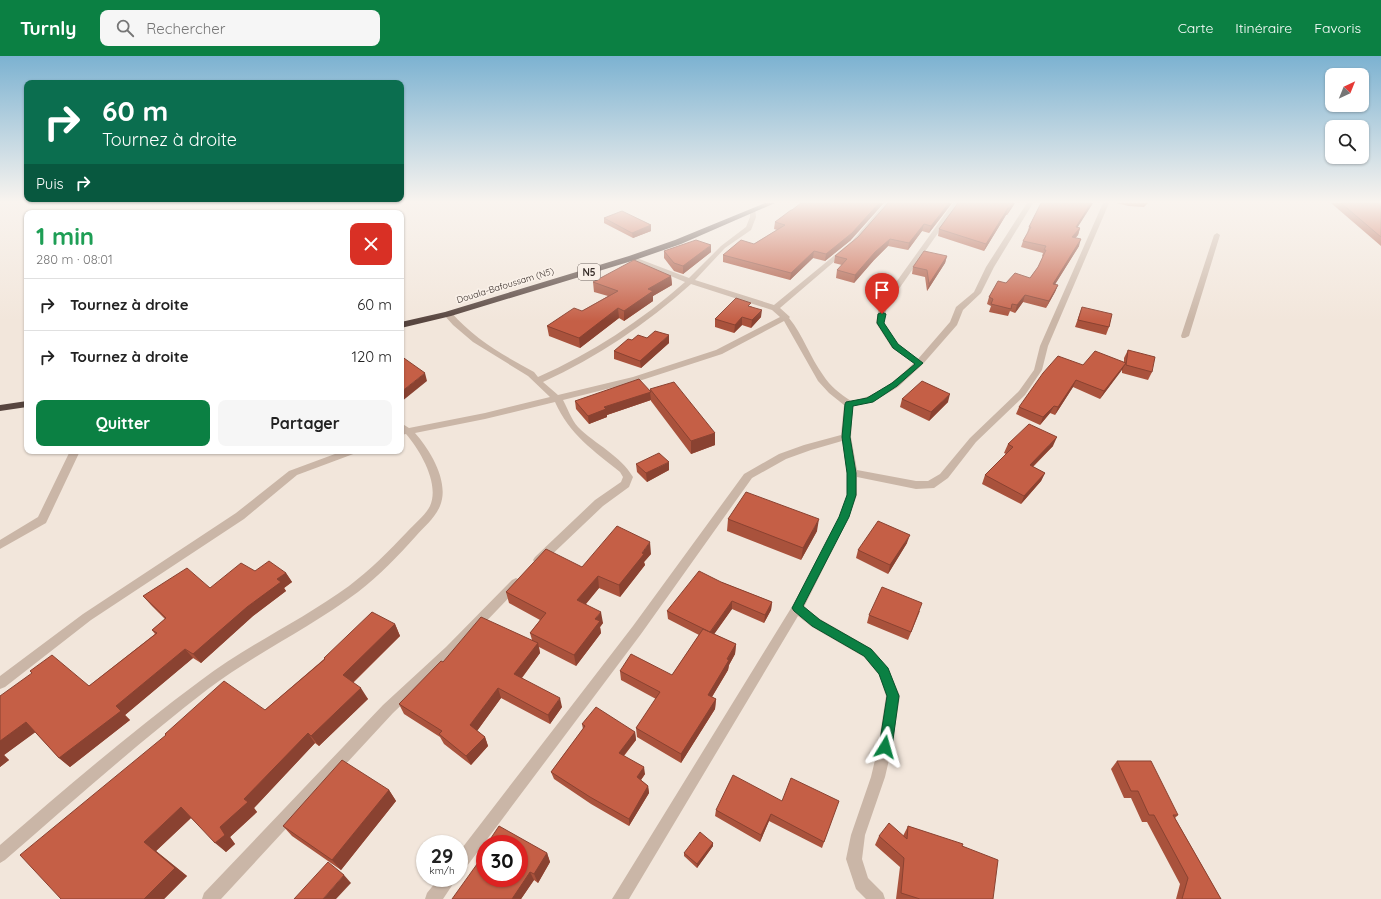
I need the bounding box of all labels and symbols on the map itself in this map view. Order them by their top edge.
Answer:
north arrow [1325,68,1369,112]
road number: N5 [578,264,600,280]
street label: Douala-Bafoussam (N5) [455,265,555,305]
pin [865,273,899,314]
position arrow [864,726,906,768]
speed limit sign: 30 [476,835,528,887]

